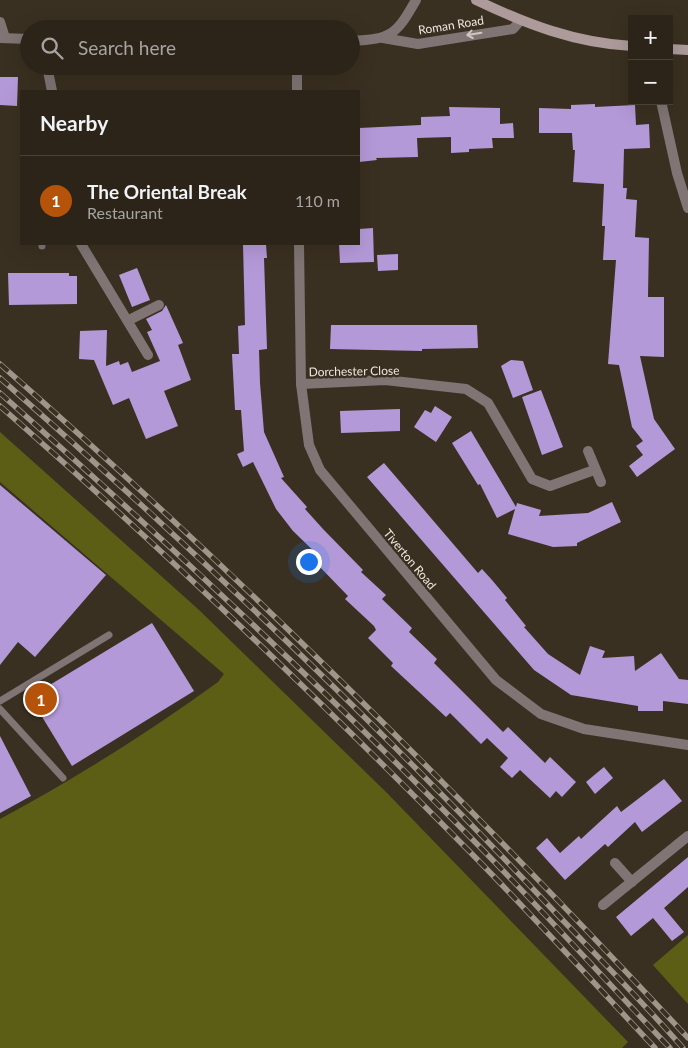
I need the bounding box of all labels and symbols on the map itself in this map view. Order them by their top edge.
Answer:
street label: Roman Road [417,12,485,38]
one-way arrow [467,30,483,40]
street label: Dorchester Close [308,363,400,379]
street label: Tiverton Road [380,526,440,592]
your location [296,549,322,575]
pin: 1 [25,680,57,718]

